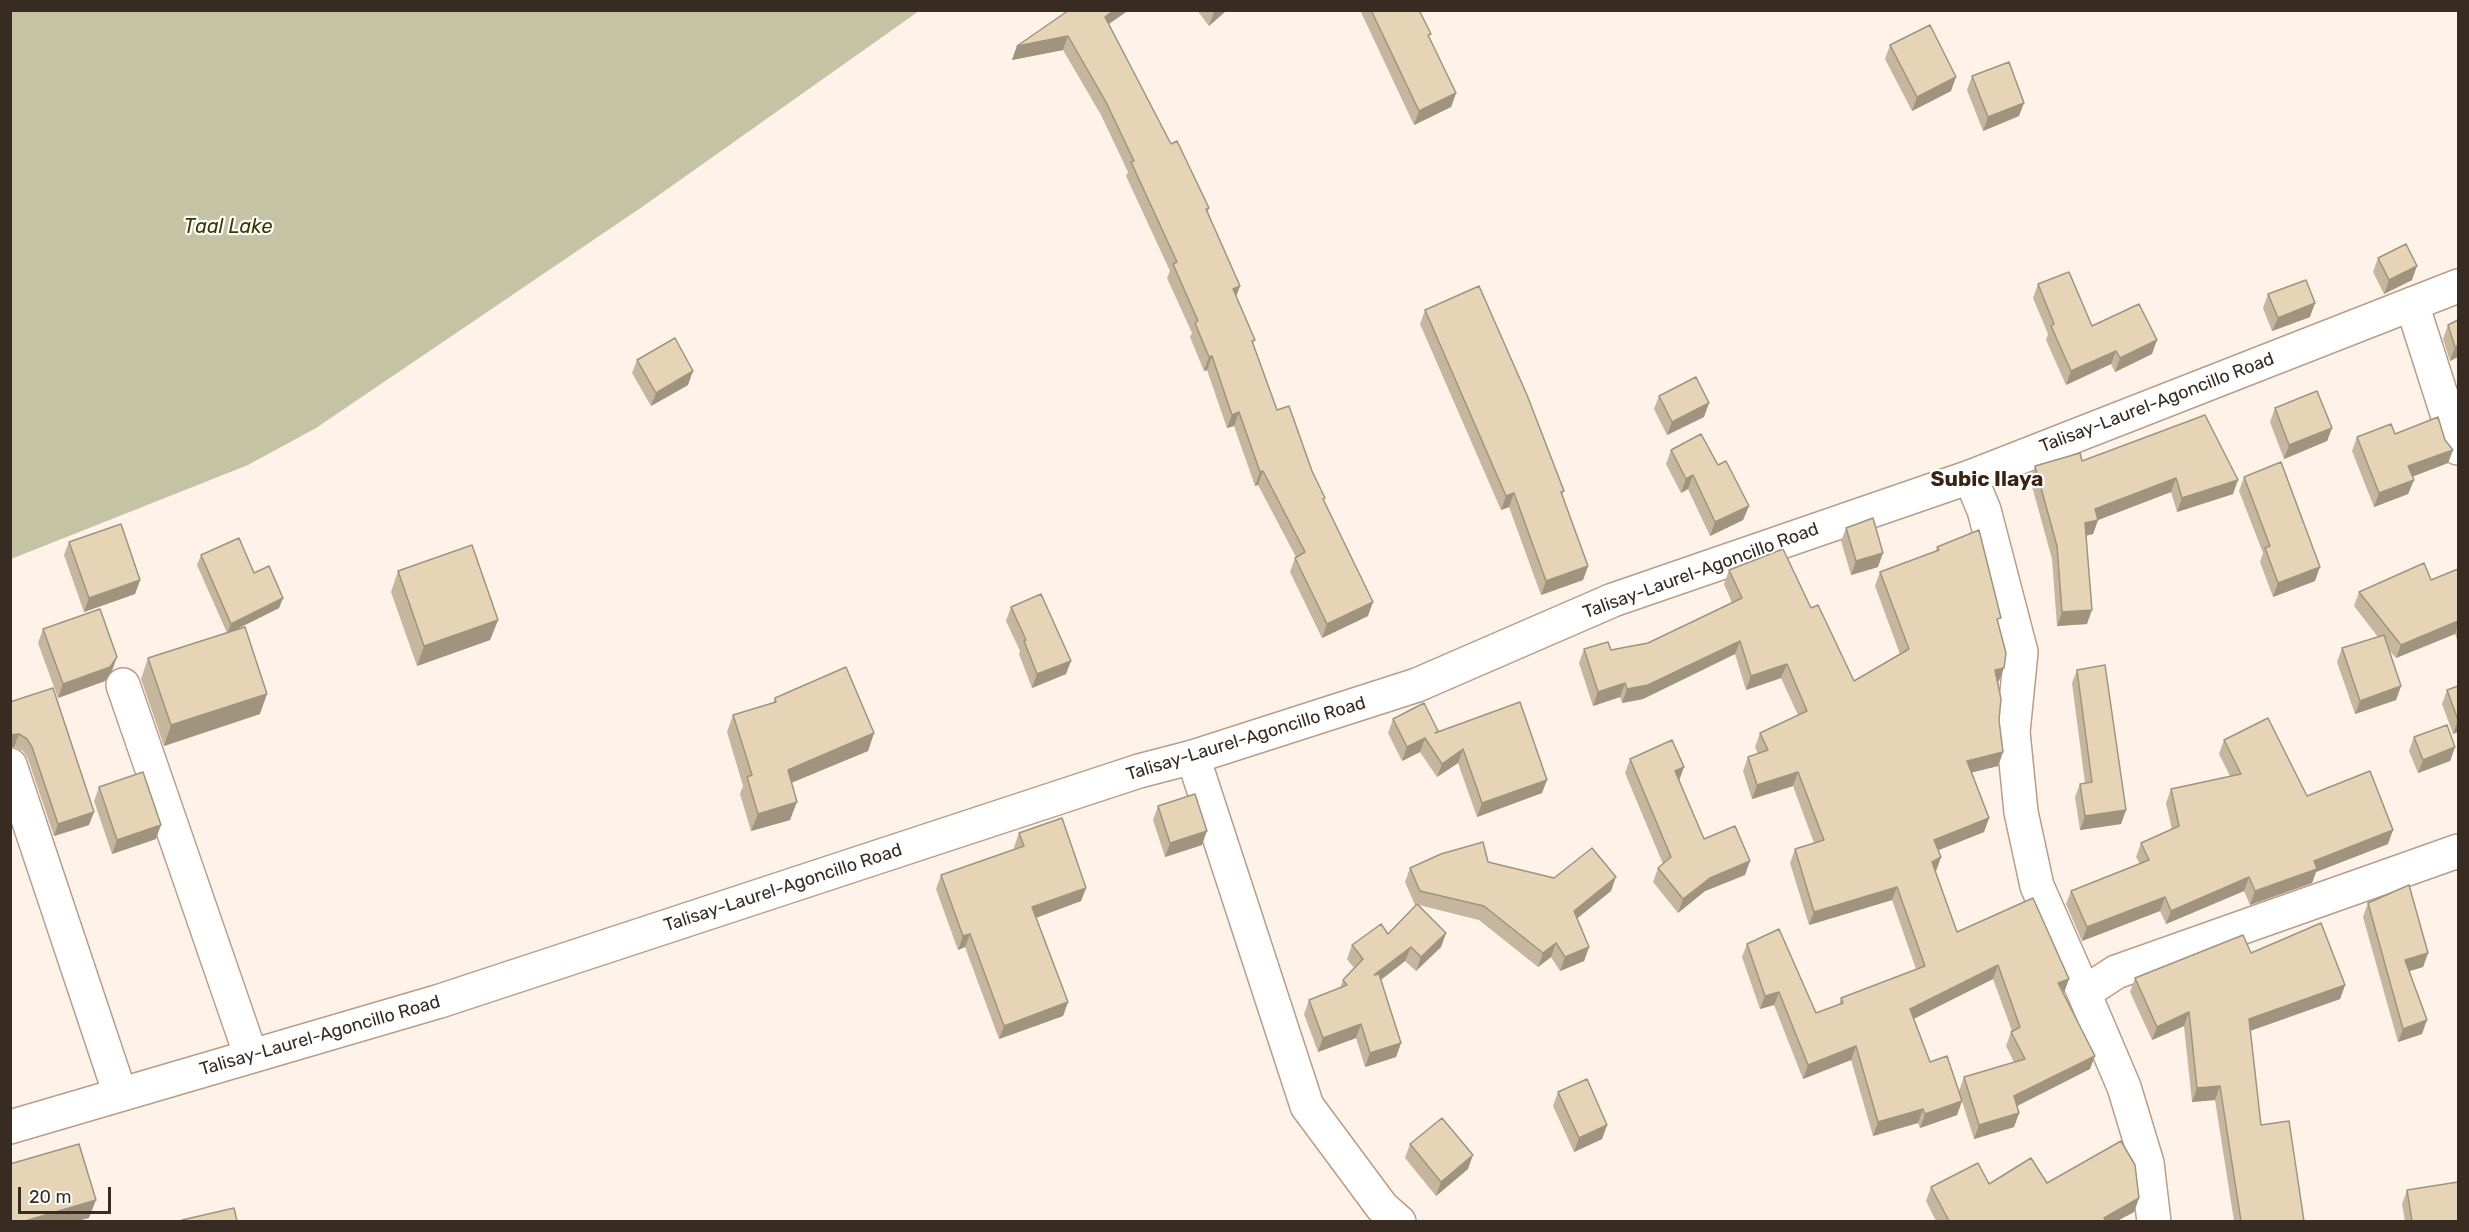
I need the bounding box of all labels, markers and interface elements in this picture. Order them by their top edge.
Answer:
water label: Taal Lake [184,215,272,239]
street label: Talisay-Laurel-Agoncillo Road [2037,348,2277,458]
district label: Subic Ilaya [1931,467,2043,493]
street label: Talisay-Laurel-Agoncillo Road [1580,518,1822,624]
street label: Talisay-Laurel-Agoncillo Road [1124,692,1368,786]
street label: Talisay-Laurel-Agoncillo Road [661,839,905,937]
street label: Talisay-Laurel-Agoncillo Road [197,991,443,1081]
scale bar [21,1175,114,1213]
text: 20 m [29,1186,71,1208]

